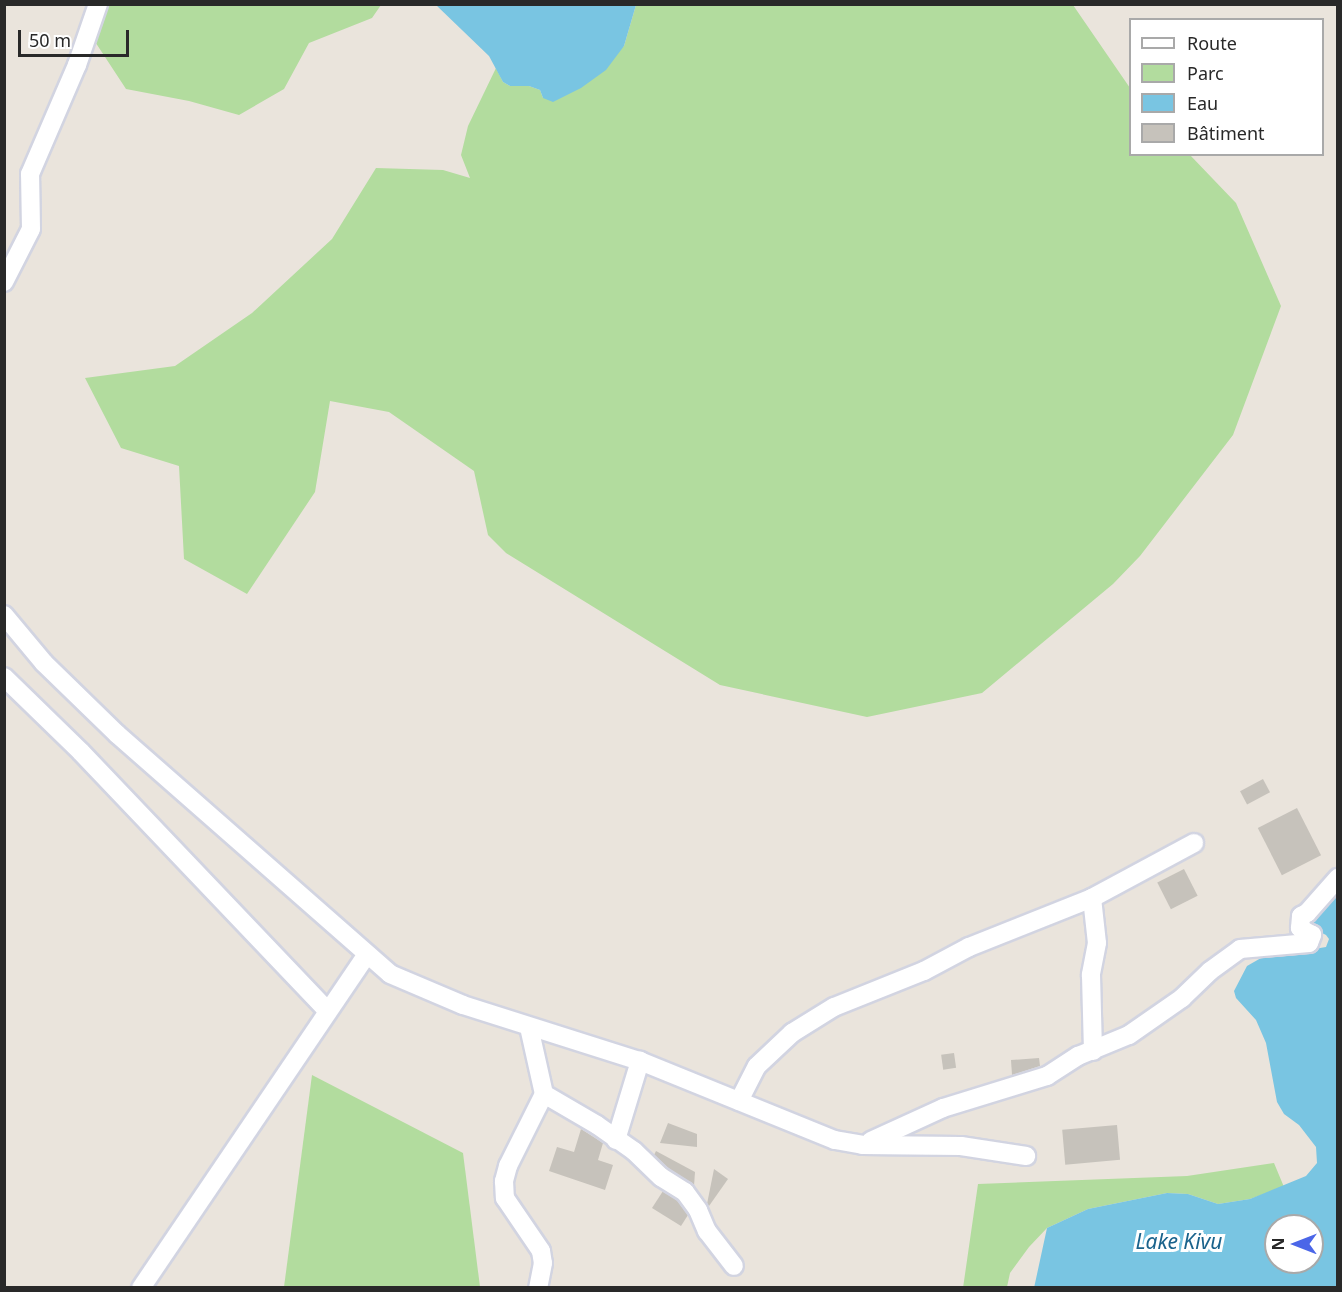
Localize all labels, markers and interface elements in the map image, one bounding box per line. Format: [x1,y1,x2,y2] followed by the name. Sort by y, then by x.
[21,18,132,56] scale bar
[1129,18,1324,156] legend
[29,28,71,52] text: 50 m
[1187,31,1237,55] text: Route
[1187,61,1224,85] text: Parc
[1187,91,1218,115] text: Eau
[1187,121,1265,145] text: Bâtiment
[1264,1214,1324,1274] north arrow
[1135,1228,1223,1254] water label: Lake Kivu
[1267,1238,1289,1251] text: N

